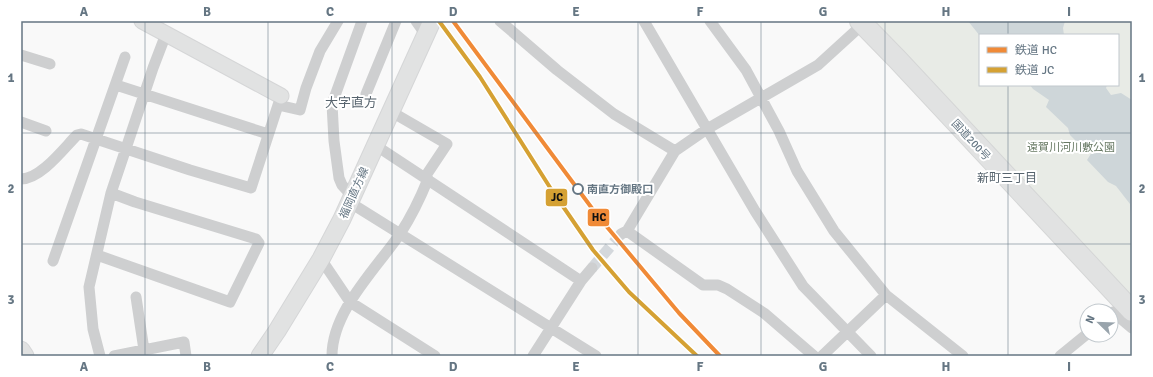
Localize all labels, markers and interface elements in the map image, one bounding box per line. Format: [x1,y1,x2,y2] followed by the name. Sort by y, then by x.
[80,4,89,20] text: A
[203,4,211,20] text: B
[326,4,334,20] text: C
[449,4,458,20] text: D
[572,4,580,20] text: E
[697,4,704,20] text: F
[819,4,827,20] text: G
[942,4,950,20] text: H
[1067,4,1071,20] text: I
[979,34,1119,86] legend
[1015,43,1057,58] text: 鉄道 HC
[1015,63,1054,78] text: 鉄道 JC
[7,70,15,86] text: 1
[1138,70,1146,86] text: 1
[325,95,377,111] district label: 大字直方
[949,117,993,163] street label: 国道200号
[1027,141,1115,154] park label: 遠賀川河川敷公園
[337,165,371,221] street label: 福岡直方線
[977,171,1037,186] district label: 新町三丁目
[7,181,15,197] text: 2
[1138,181,1146,197] text: 2
[572,183,584,195] marker: 南直方御殿口
[587,183,653,196] place label: 南直方御殿口
[545,188,568,207] line badge: JC
[551,191,563,204] text: JC
[587,208,610,227] line badge: HC
[592,211,606,224] text: HC
[7,292,15,308] text: 3
[1138,292,1146,308] text: 3
[1079,303,1119,343] north arrow
[1083,313,1098,325] text: N
[80,359,89,375] text: A
[203,359,211,375] text: B
[326,359,334,375] text: C
[449,359,458,375] text: D
[572,359,580,375] text: E
[697,359,704,375] text: F
[819,359,827,375] text: G
[942,359,950,375] text: H
[1067,359,1071,375] text: I

